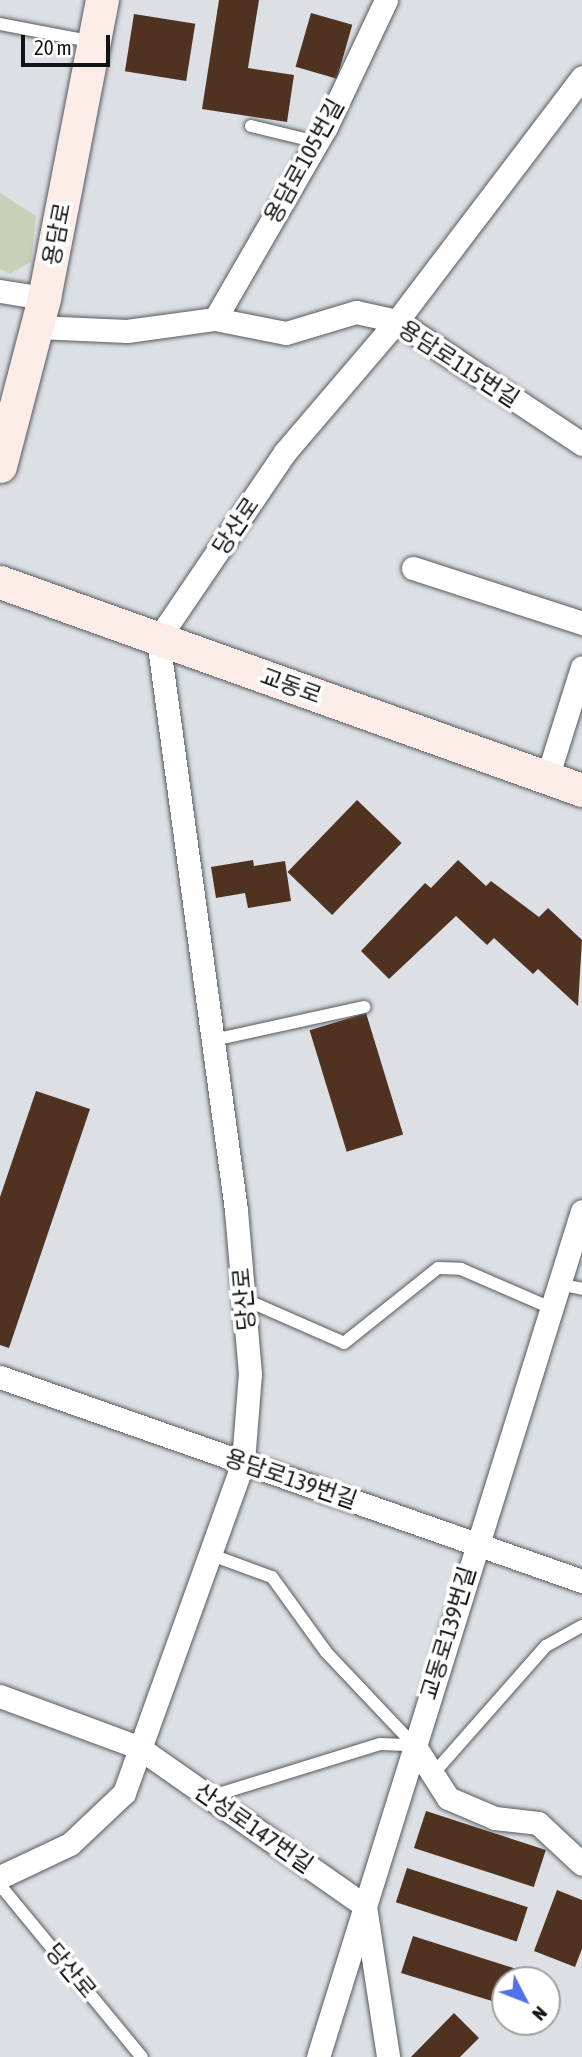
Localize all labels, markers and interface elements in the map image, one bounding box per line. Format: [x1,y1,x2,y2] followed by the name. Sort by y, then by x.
[24,21,114,65] scale bar
[34,35,72,59] text: 20 m
[258,94,350,228] street label: 용담로105번길
[37,200,77,268] street label: 용담로
[394,315,524,413] street label: 용담로115번길
[207,492,265,560] street label: 당산로
[256,662,326,710] street label: 교동로
[227,1266,261,1332] street label: 당산로
[221,1443,361,1515] street label: 용담로139번길
[415,1563,481,1703] street label: 교동로139번길
[189,1777,319,1879] street label: 산성로147번길
[40,1938,102,2004] street label: 당산로
[491,1966,561,2036] north arrow
[528,2002,552,2025] text: N

